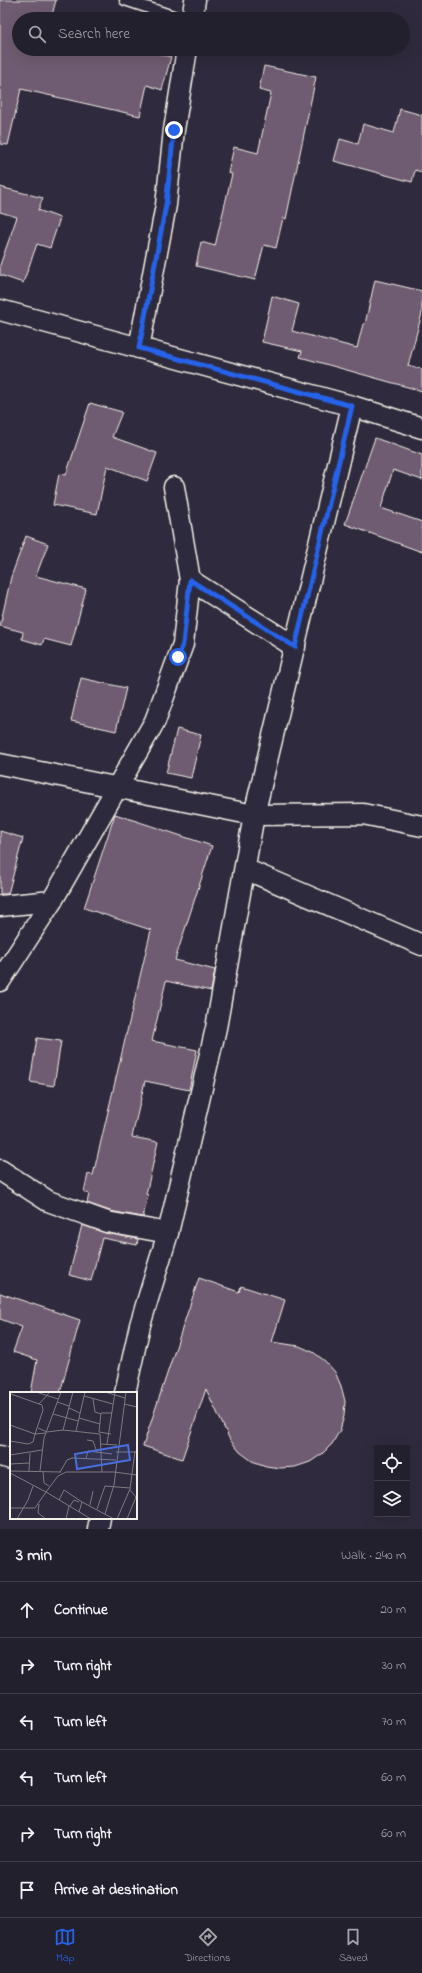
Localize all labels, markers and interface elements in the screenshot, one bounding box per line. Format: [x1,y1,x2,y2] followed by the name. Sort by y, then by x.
[12,12,410,56] search box
[26,23,48,45] icon: search
[58,23,130,45] text: Search here
[165,121,183,139] route end
[169,648,187,666] route start
[10,1392,137,1519] inset map
[374,1445,410,1517] map controls
[374,1445,410,1481] button: locate
[374,1481,410,1517] button: layers
[16,1543,52,1568] text: 3 min
[341,1546,406,1565] text: Walk · 240 m
[16,1599,38,1621] icon: ahead
[54,1599,108,1621] text: Continue
[381,1600,406,1619] text: 20 m
[16,1655,38,1677] icon: right
[54,1655,112,1677] text: Turn right
[382,1656,406,1675] text: 30 m
[16,1711,38,1733] icon: left
[54,1711,107,1733] text: Turn left
[382,1712,406,1731] text: 70 m
[16,1767,38,1789] icon: left
[54,1767,107,1789] text: Turn left
[381,1768,406,1787] text: 60 m
[16,1823,38,1845] icon: right
[54,1823,112,1845] text: Turn right
[381,1824,406,1843] text: 60 m
[16,1879,38,1901] icon: arrive
[54,1879,178,1901] text: Arrive at destination
[54,1926,76,1966] tab: Map
[185,1926,231,1966] tab: Directions
[339,1926,368,1966] tab: Saved

